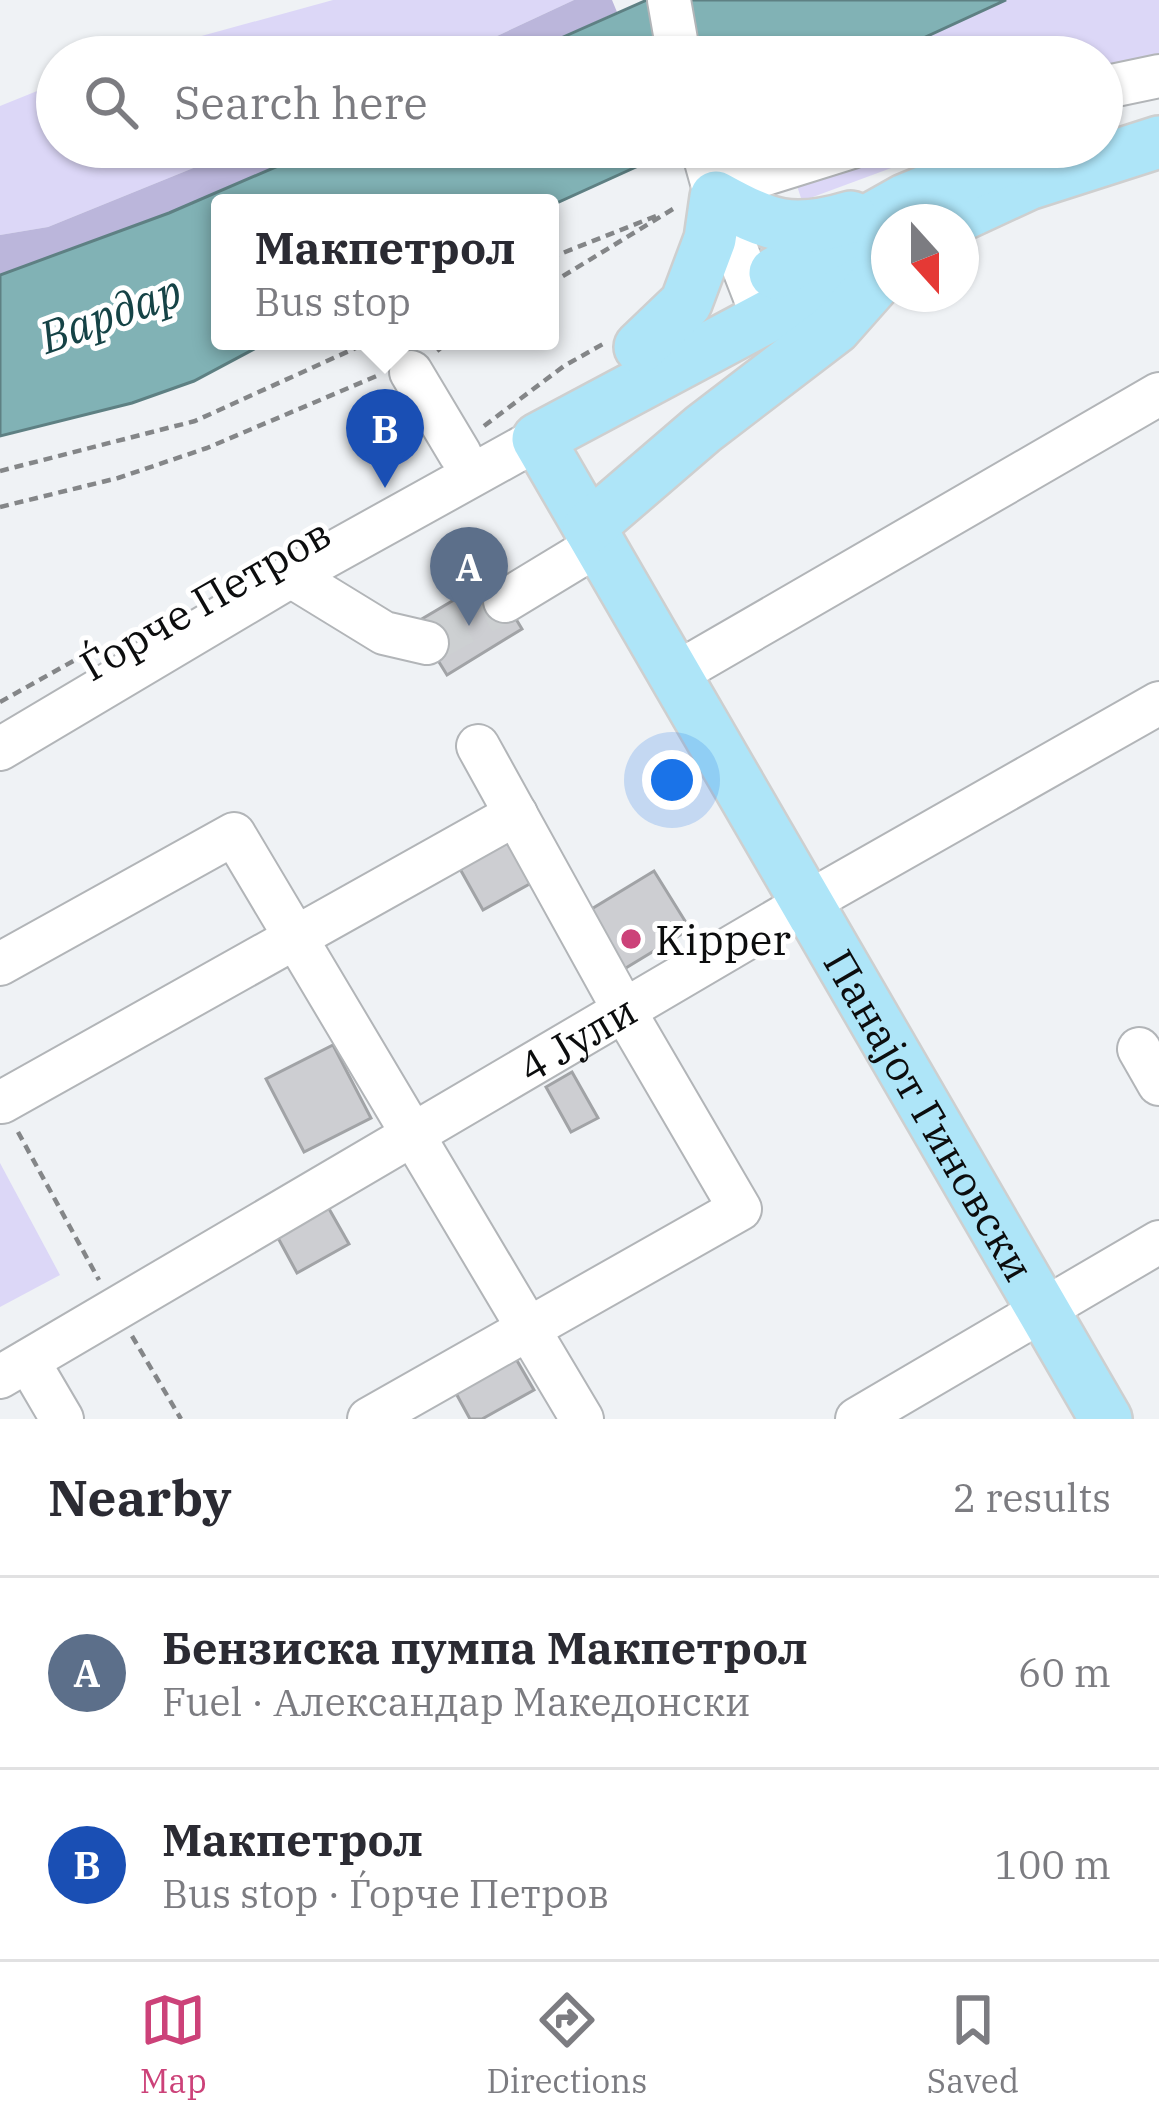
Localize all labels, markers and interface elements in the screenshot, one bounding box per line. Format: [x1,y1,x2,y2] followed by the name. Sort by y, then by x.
[36,36,1123,168] search box
[78,69,144,135] icon: search
[174,73,428,131] text: Search here
[211,194,559,350] popup
[871,204,979,312] north arrow
[254,218,516,276] text: Макпетрол
[30,261,189,366] water label: Вардар
[254,276,411,327] text: Bus stop
[346,389,424,488] pin: B
[70,505,340,693] street label: Ѓорче Петров
[430,527,508,626] pin: A
[642,750,702,810] your location
[655,912,791,967] place label: Kipper
[618,926,644,952] marker: Kipper
[812,939,1047,1291] street label: Панајот Гиновски
[508,982,646,1094] street label: 4 Јули
[48,1464,232,1530] text: Nearby
[953,1472,1111,1523] text: 2 results
[162,1618,808,1676] text: Бензиска пумпа Макпетрол
[73,1647,101,1698] text: A
[1018,1647,1111,1698] text: 60 m
[162,1676,751,1727] text: Fuel · Αлександар Македонски
[162,1810,423,1868] text: Макпетрол
[73,1839,101,1890] text: B
[995,1839,1111,1890] text: 100 m
[162,1868,609,1919] text: Bus stop · Ѓорче Петров
[140,1987,207,2102] tab: Map
[486,1987,647,2102] tab: Directions
[927,1987,1019,2102] tab: Saved

